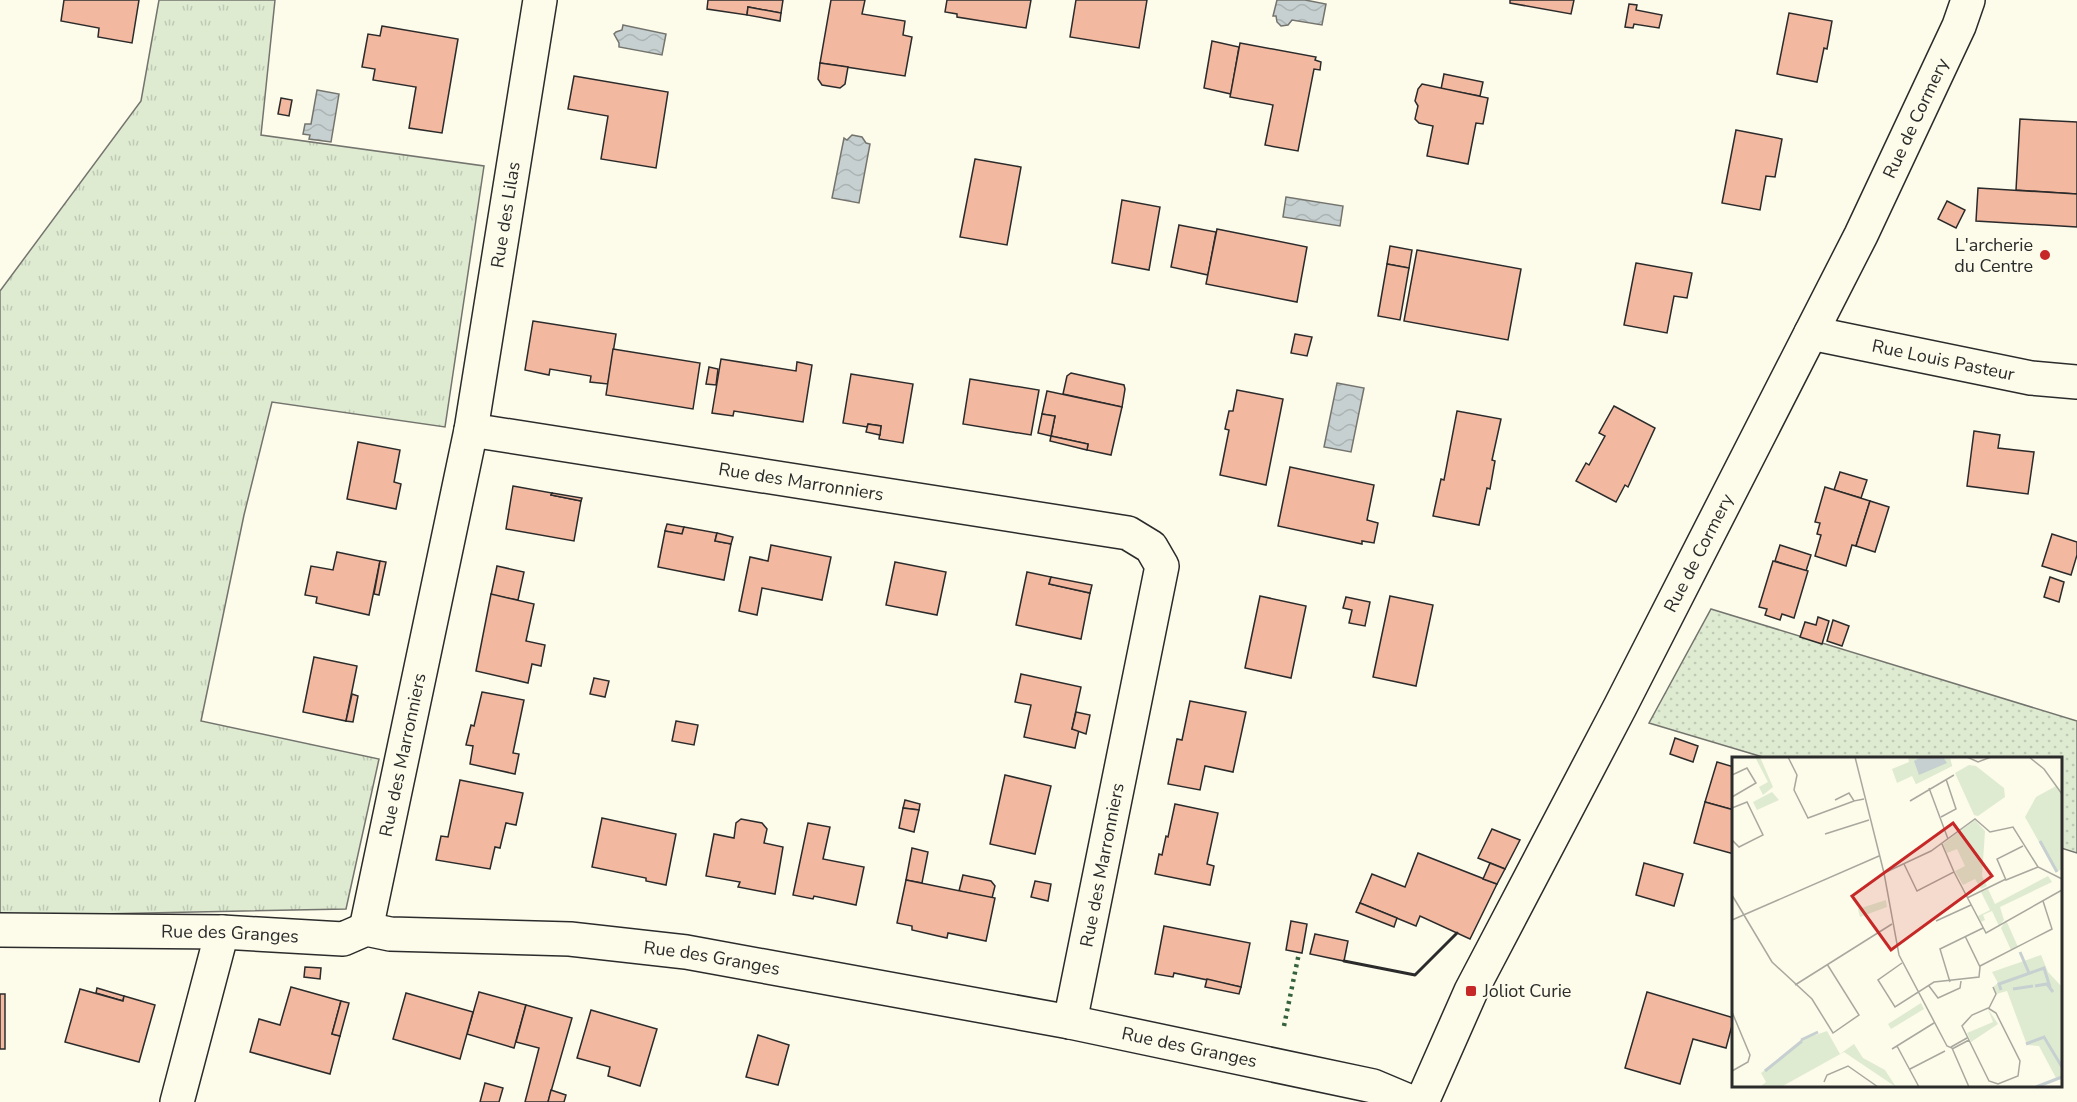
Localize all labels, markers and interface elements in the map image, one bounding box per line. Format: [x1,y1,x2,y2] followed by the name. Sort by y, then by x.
[1877,53,1955,182] street label: Rue de Cormery
[485,160,526,270] street label: Rue des Lilas
[1954,233,2033,278] place label: L'archerie du Centre
[2038,248,2052,262] marker: L'archerie du Centre
[1870,334,2017,386] street label: Rue Louis Pasteur
[717,457,885,507] street label: Rue des Marronniers
[1658,489,1739,616] street label: Rue de Cormery
[374,671,432,839] street label: Rue des Marronniers
[1732,757,2062,1087] inset map
[1074,781,1130,949] street label: Rue des Marronniers
[161,919,299,948] street label: Rue des Granges
[642,935,782,981] street label: Rue des Granges
[1482,979,1571,1003] place label: Joliot Curie
[1464,984,1478,998] marker: Joliot Curie
[1120,1021,1259,1073] street label: Rue des Granges

